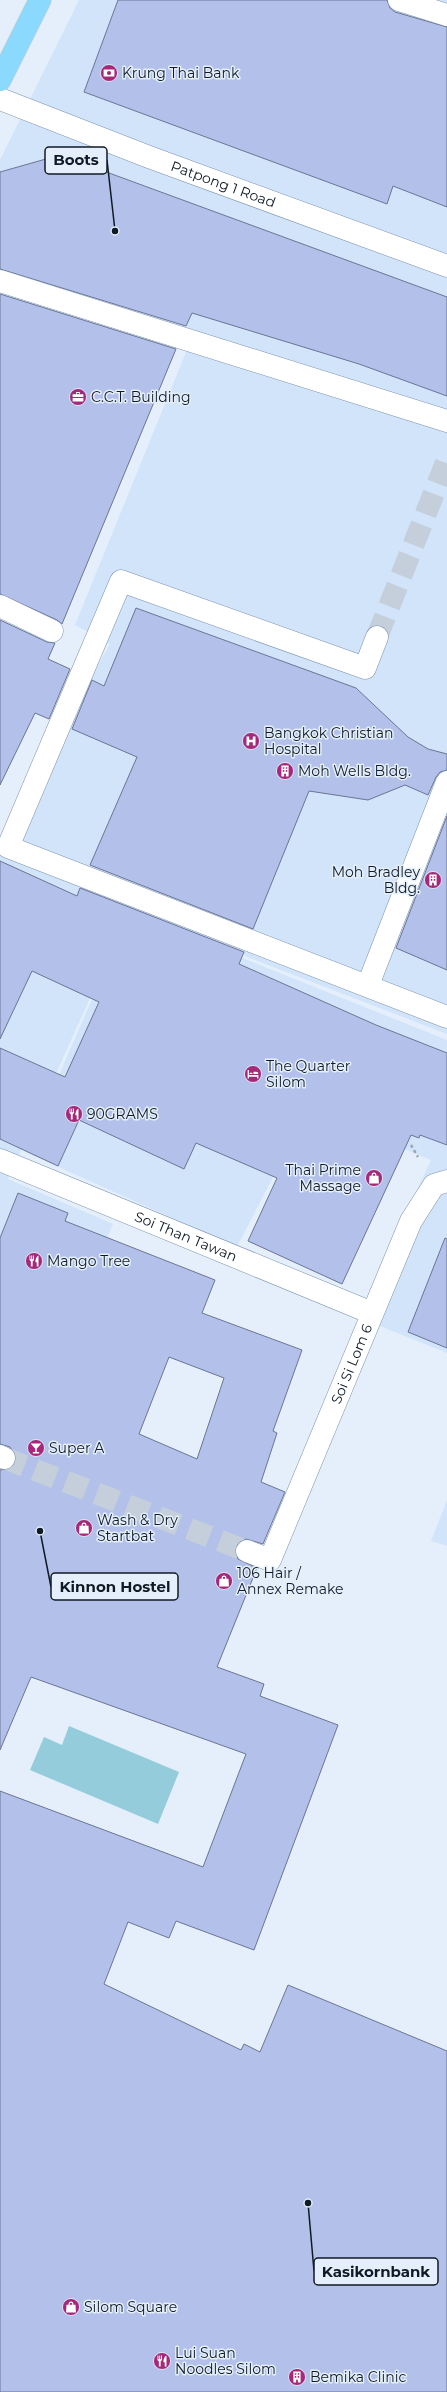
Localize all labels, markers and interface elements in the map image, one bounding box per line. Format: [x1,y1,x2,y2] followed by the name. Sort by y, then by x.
[99,63,119,83] bank icon: Krung Thai Bank
[122,64,240,82] place label: Krung Thai Bank
[45,147,107,174] callout: Boots
[53,150,99,169] text: Boots
[168,157,278,212] street label: Patpong 1 Road
[68,387,88,407] office icon: C.C.T. Building
[91,388,191,406] place label: C.C.T. Building
[264,724,393,758] place label: Bangkok Christian Hospital
[241,731,261,751] hospital icon: Bangkok Christian Hospital
[275,761,295,781] building icon: Moh Wells Bldg.
[298,762,411,780] place label: Moh Wells Bldg.
[332,863,420,897] place label: Moh Bradley Bldg.
[423,870,443,890] building icon: Moh Bradley Bldg.
[266,1057,351,1091] place label: The Quarter Silom
[243,1064,263,1084] hotel icon: The Quarter Silom
[64,1104,84,1124] restaurant icon: 90GRAMS
[87,1105,158,1123] place label: 90GRAMS
[285,1161,361,1195] place label: Thai Prime Massage
[364,1168,384,1188] shop icon: Thai Prime Massage
[132,1207,240,1266] street label: Soi Than Tawan
[24,1251,44,1271] restaurant icon: Mango Tree
[47,1252,130,1270] place label: Mango Tree
[327,1321,376,1407] street label: Soi Si Lom 6
[26,1438,46,1458] bar icon: Super A
[49,1439,105,1457] place label: Super A
[97,1511,178,1545] place label: Wash & Dry Startbat
[74,1518,94,1538] shop icon: Wash & Dry Startbat
[237,1564,344,1598] place label: 106 Hair / Annex Remake
[214,1571,234,1591] shop icon: 106 Hair / Annex Remake
[51,1573,178,1600] callout: Kinnon Hostel
[59,1577,171,1596] text: Kinnon Hostel
[314,2258,438,2285] callout: Kasikornbank
[322,2262,430,2281] text: Kasikornbank
[61,2297,81,2317] shop icon: Silom Square
[84,2298,177,2316] place label: Silom Square
[175,2344,276,2378] place label: Lui Suan Noodles Silom
[152,2351,172,2371] restaurant icon: Lui Suan Noodles Silom
[287,2367,307,2387] building icon: Bemika Clinic
[310,2368,406,2386] place label: Bemika Clinic

